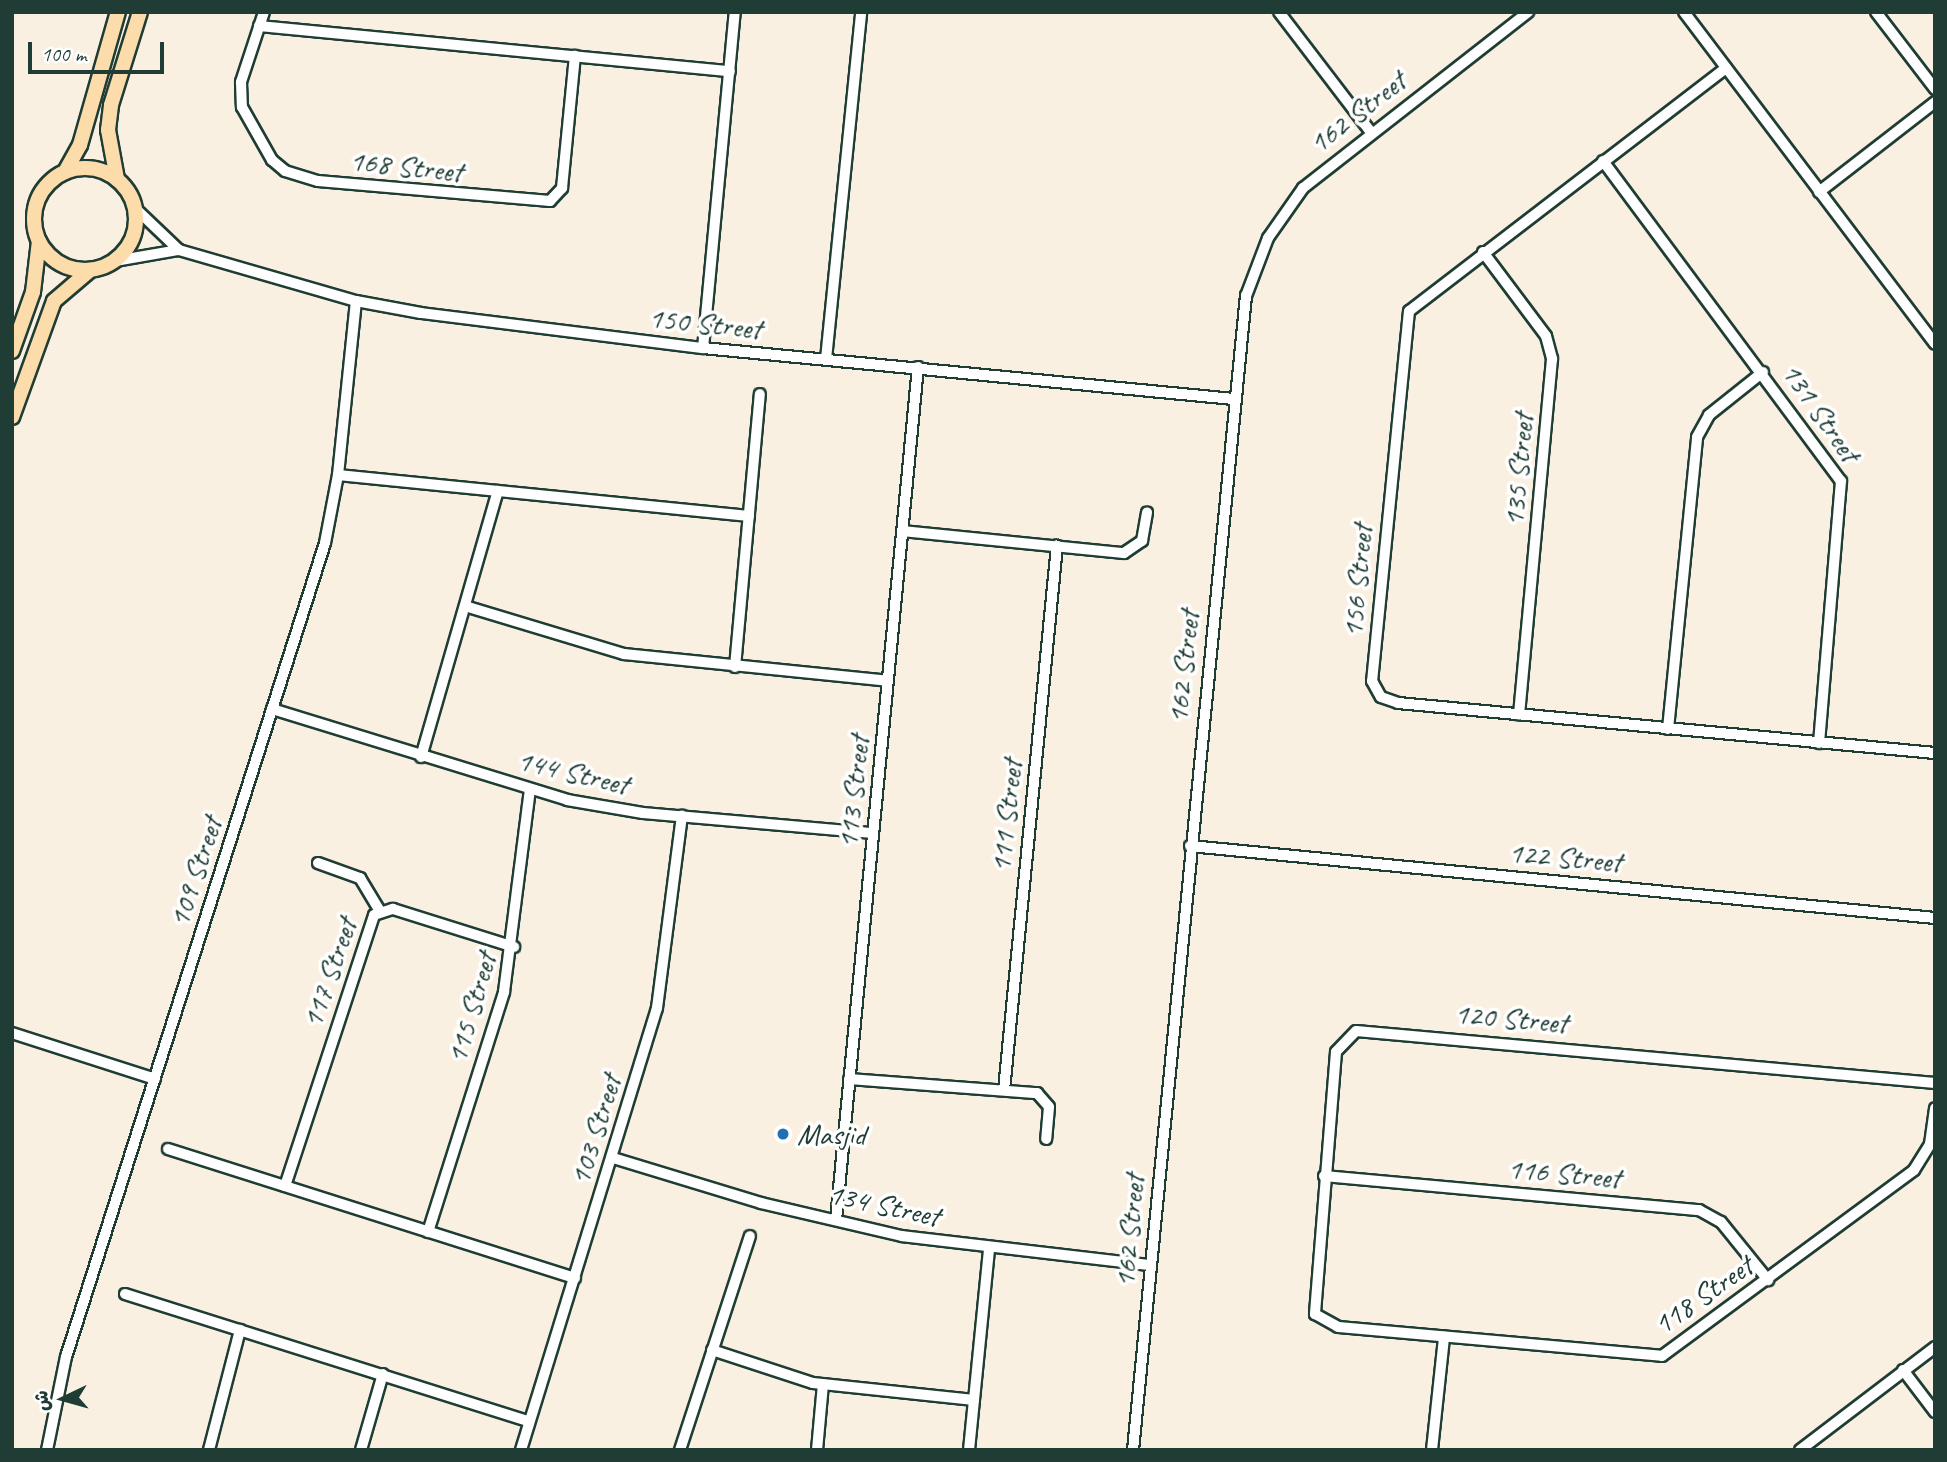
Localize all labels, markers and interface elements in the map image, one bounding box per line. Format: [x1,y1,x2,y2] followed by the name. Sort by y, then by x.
[32,28,168,72] scale bar
[41,41,86,67] text: 100 m
[1301,63,1413,161] street label: 162 Street
[348,142,464,190] street label: 168 Street
[647,299,763,347] street label: 150 Street
[1774,355,1868,469] street label: 131 Street
[1495,412,1541,528] street label: 135 Street
[1334,523,1380,639] street label: 156 Street
[1159,609,1207,725] street label: 162 Street
[829,734,877,850] street label: 113 Street
[514,742,632,802] street label: 144 Street
[982,758,1030,874] street label: 111 Street
[160,813,230,931] street label: 109 Street
[1507,834,1623,880] street label: 122 Street
[294,914,364,1032] street label: 117 Street
[438,949,504,1067] street label: 115 Street
[1453,995,1569,1041] street label: 120 Street
[561,1071,629,1189] street label: 103 Street
[797,1116,865,1152] place label: Masjid
[775,1126,791,1142] marker: Masjid
[1506,1150,1622,1196] street label: 116 Street
[1106,1173,1152,1289] street label: 162 Street
[825,1176,943,1234] street label: 134 Street
[1646,1248,1760,1342] street label: 118 Street
[28,1364,98,1434] north arrow
[29,1389,55,1412] text: ش

